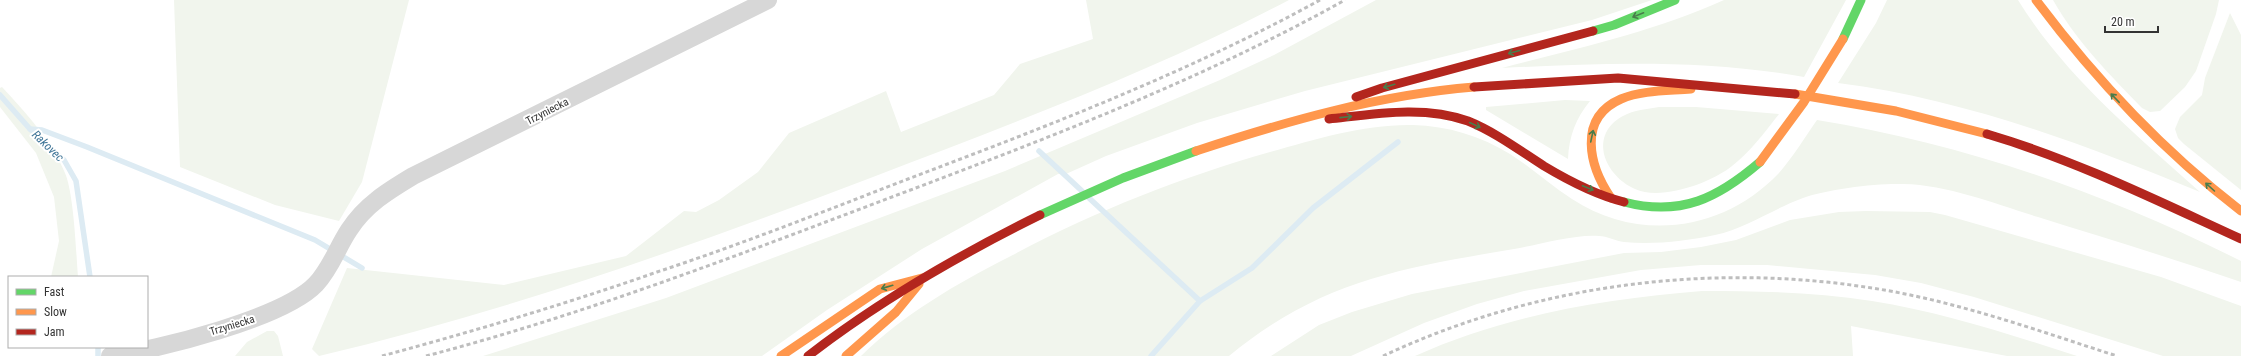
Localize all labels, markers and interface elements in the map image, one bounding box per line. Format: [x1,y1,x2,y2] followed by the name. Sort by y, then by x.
[2105,8,2158,34] scale bar
[1633,11,1645,19] one-way arrow
[2111,15,2135,29] text: 20 m
[1508,49,1521,56] one-way arrow
[1382,83,1395,90] one-way arrow
[2110,93,2120,103] one-way arrow
[524,95,571,128] street label: Trzyniecka
[1340,113,1353,121] one-way arrow
[1468,121,1480,129] one-way arrow
[29,128,67,165] water label: Rakovec
[1588,130,1596,143] one-way arrow
[2206,183,2216,192] one-way arrow
[1581,185,1593,193] one-way arrow
[8,276,148,348] legend
[881,284,894,291] one-way arrow
[44,285,65,299] text: Fast
[44,305,67,319] text: Slow
[208,312,256,338] street label: Trzyniecka
[44,325,65,339] text: Jam

